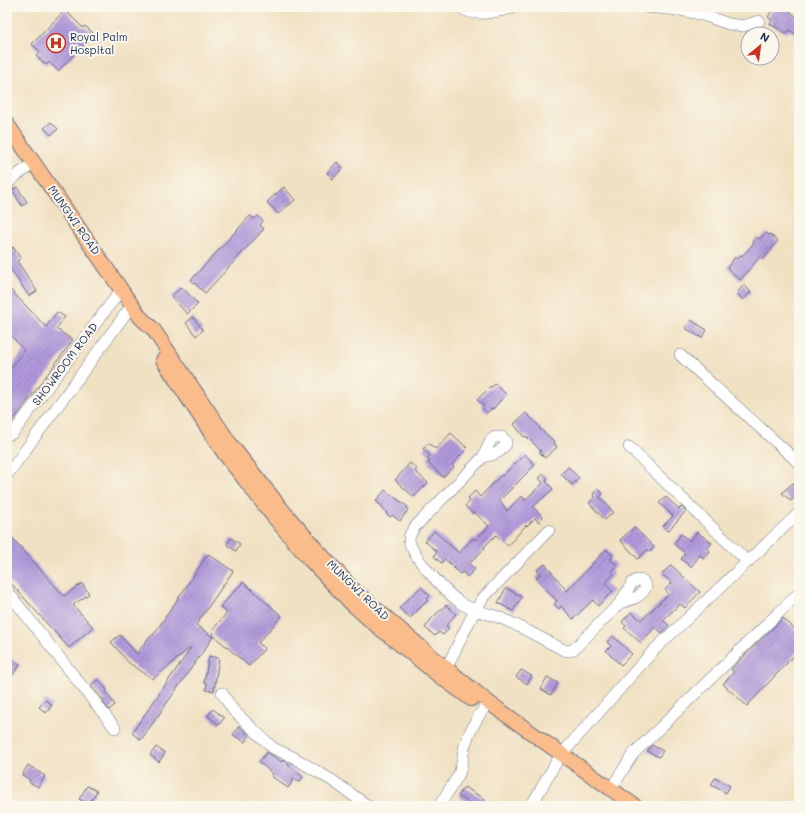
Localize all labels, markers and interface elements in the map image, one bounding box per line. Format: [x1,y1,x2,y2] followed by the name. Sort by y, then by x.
[740,26,780,66] north arrow
[758,28,772,45] text: N
[70,29,128,57] place label: Royal Palm Hospital
[45,32,67,54] hospital icon: Royal Palm Hospital
[45,182,104,257] street label: MUNGWI ROAD
[28,319,101,408] street label: SHOWROOM ROAD
[324,556,393,623] street label: MUNGWI ROAD

